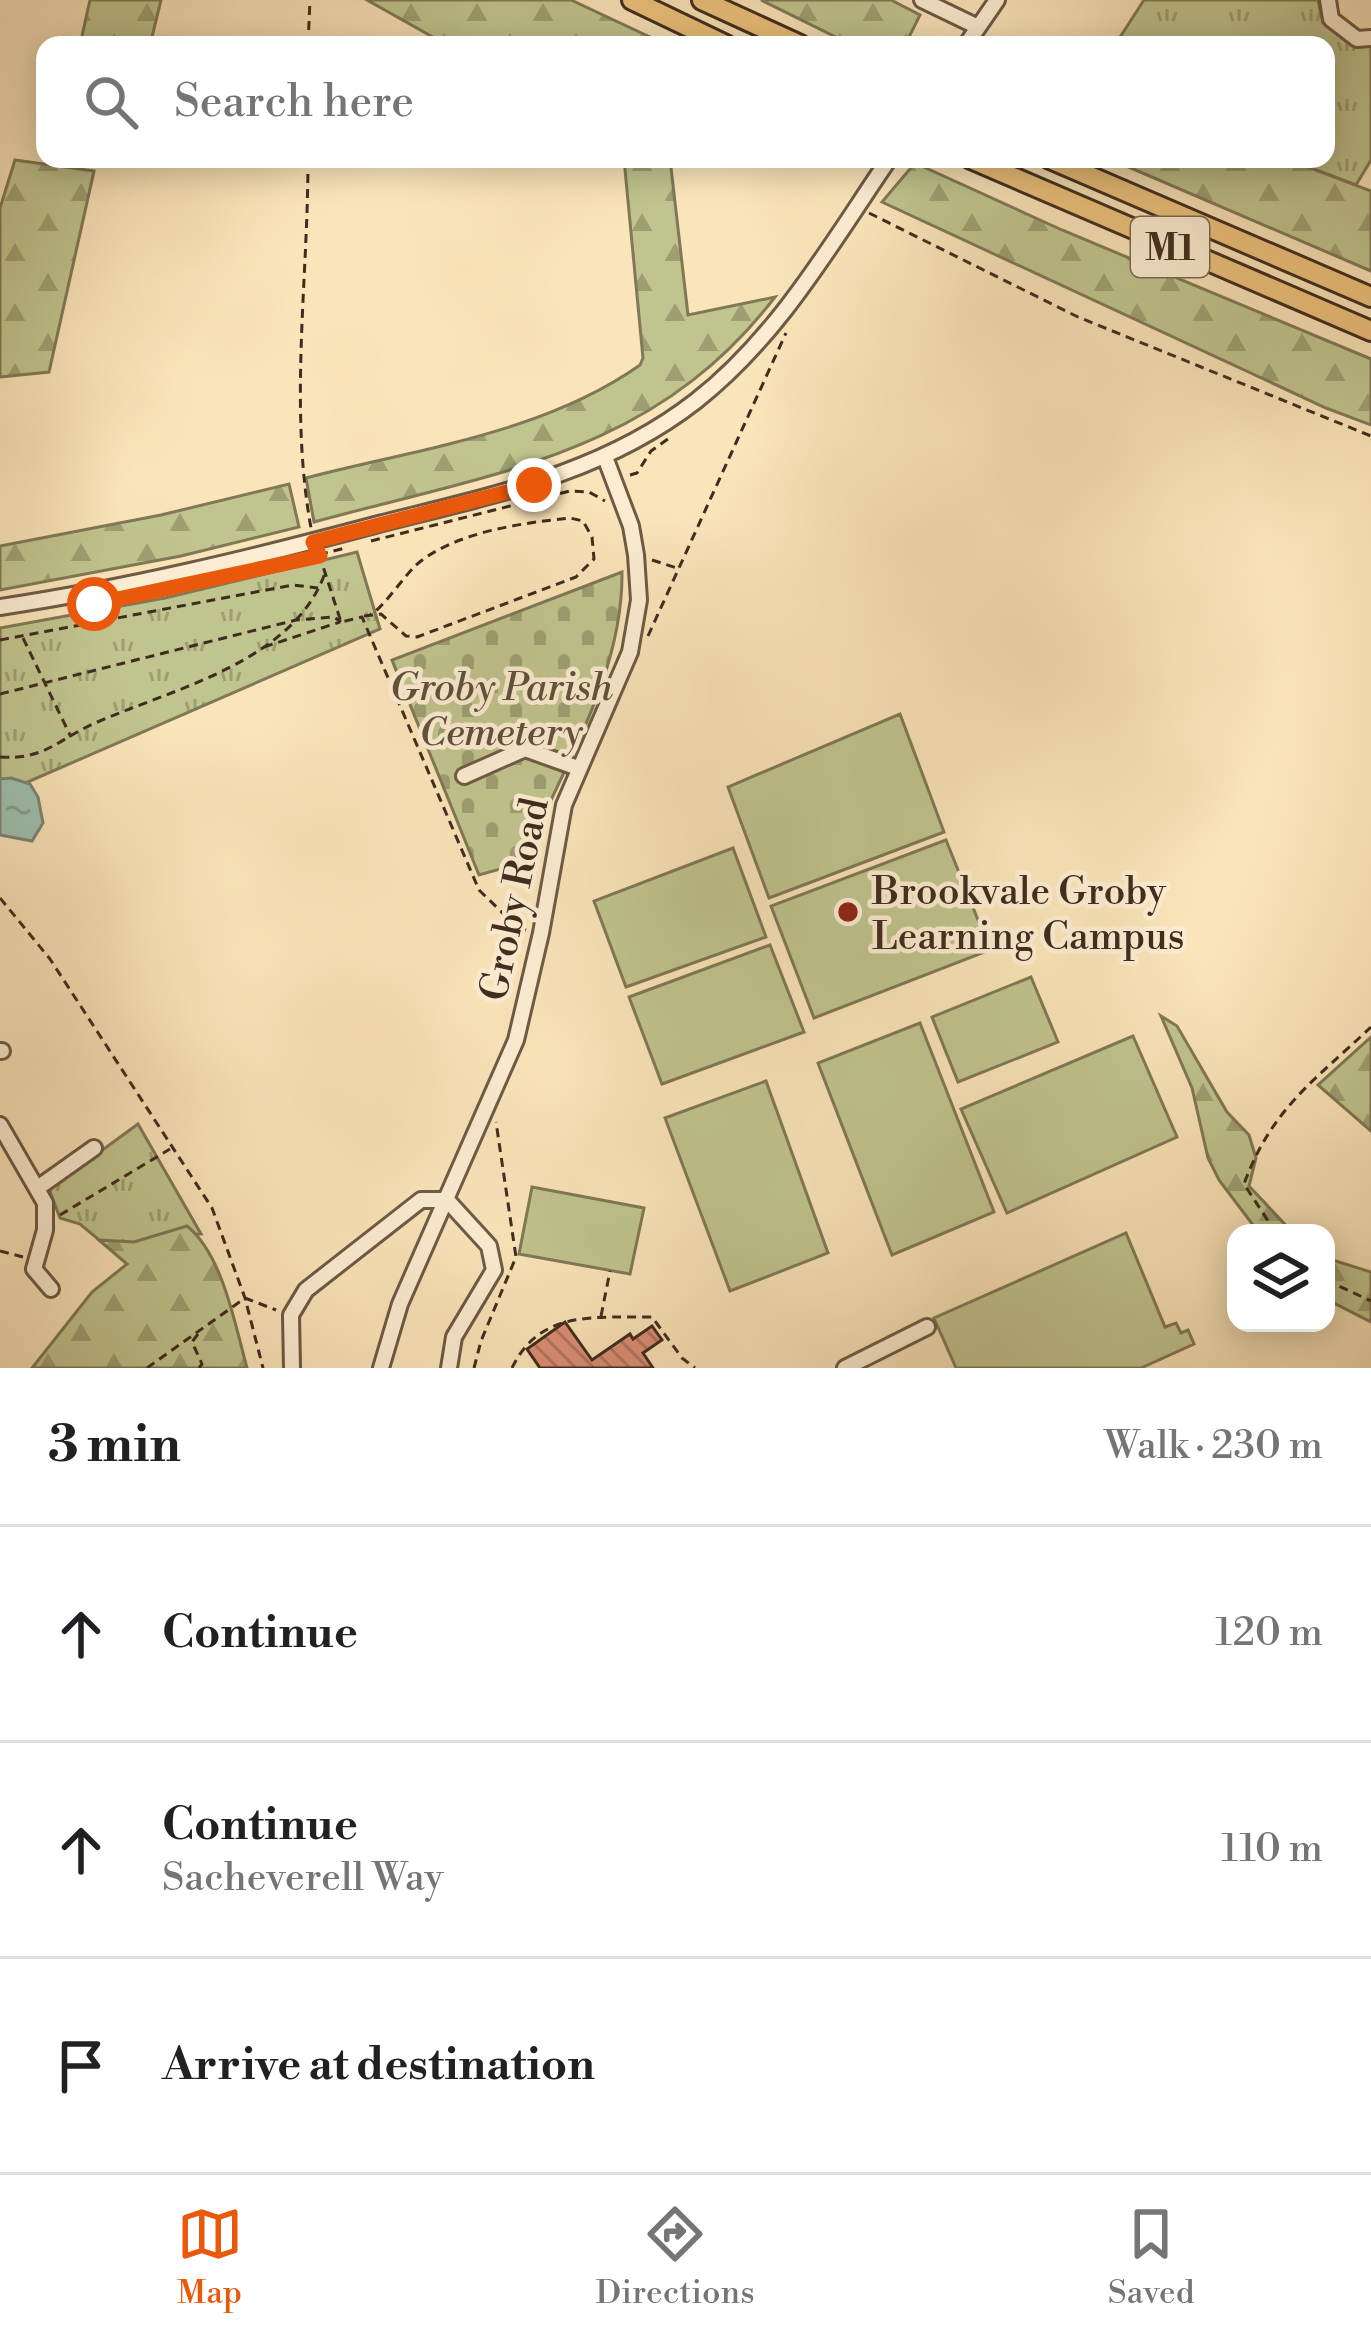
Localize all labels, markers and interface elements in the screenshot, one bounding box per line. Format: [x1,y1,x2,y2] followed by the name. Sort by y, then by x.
[36,36,1335,168] search box
[78,69,144,135] icon: search
[174,74,414,131] text: Search here
[1131,217,1209,277] road number: M1
[507,458,561,512] route end
[67,577,121,631] route start
[389,664,613,758] park label: Groby Parish Cemetery
[470,794,561,1005] street label: Groby Road
[871,868,1185,962] place label: Brookvale Groby Learning Campus
[835,899,861,925] marker: Brookvale Groby Learning Campus
[1227,1224,1335,1332] map controls
[1227,1224,1335,1332] button: layers
[48,1414,181,1478] text: 3 min
[1104,1422,1323,1471] text: Walk · 230 m
[48,1601,114,1667] icon: ahead
[162,1605,358,1662] text: Continue
[1215,1609,1323,1658] text: 120 m
[162,1797,358,1854] text: Continue
[48,1817,114,1883] icon: ahead
[1221,1825,1323,1874] text: 110 m
[162,1854,443,1903] text: Sacheverell Way
[48,2033,114,2099] icon: arrive
[162,2037,595,2094] text: Arrive at destination
[177,2201,243,2314] tab: Map
[596,2201,755,2314] tab: Directions
[1108,2201,1194,2314] tab: Saved

